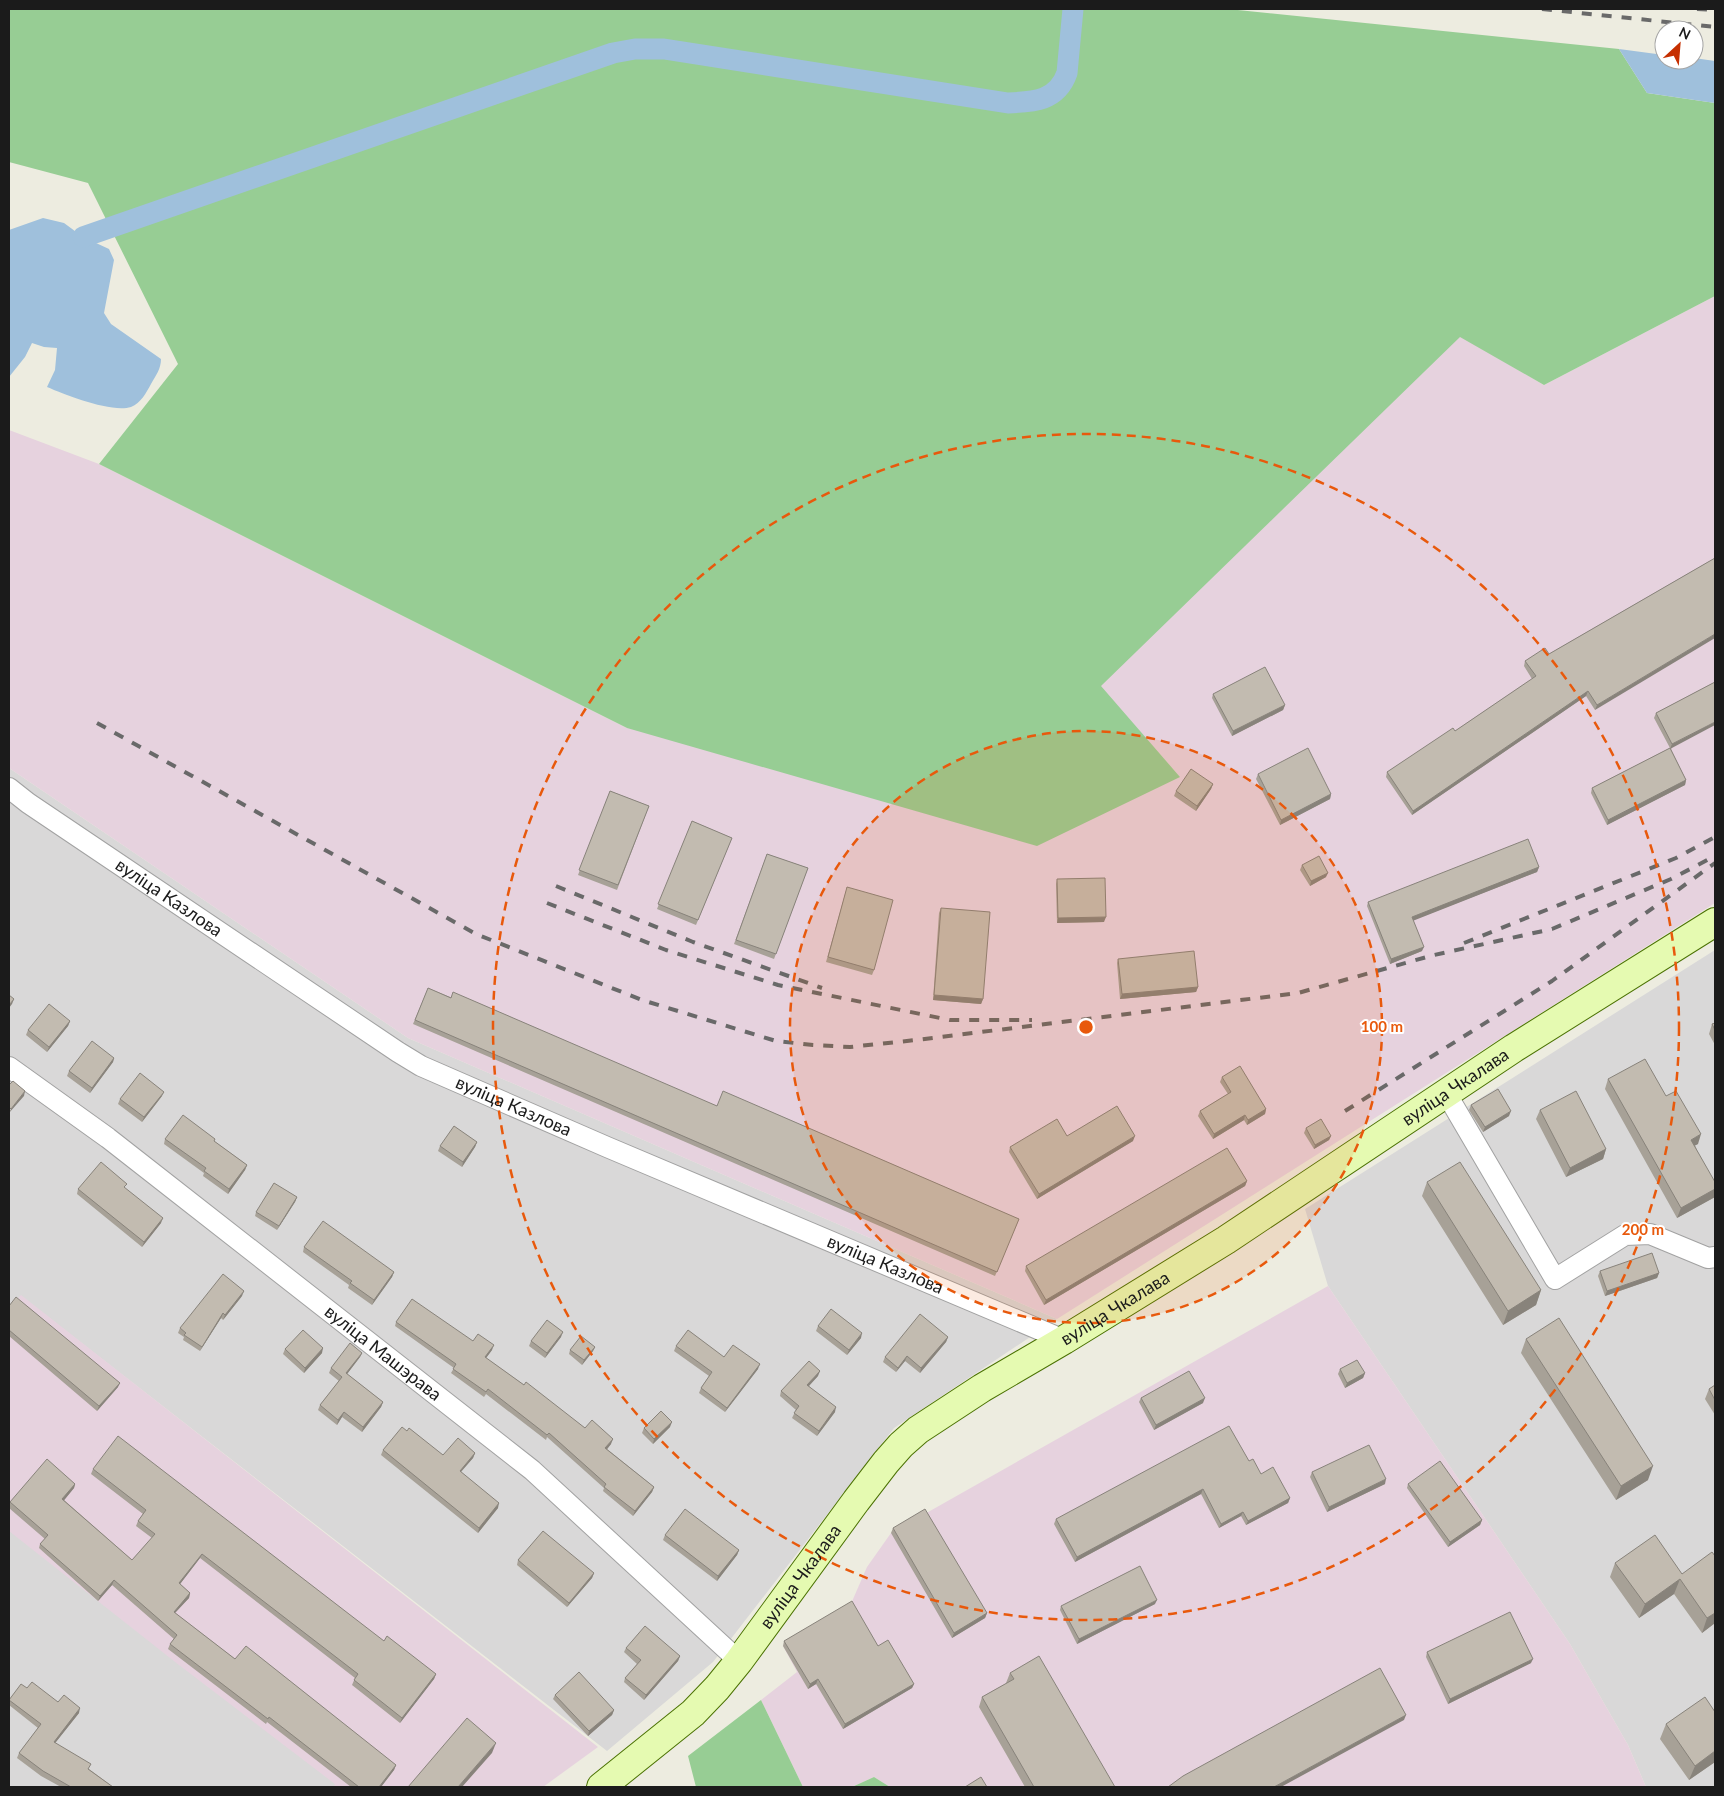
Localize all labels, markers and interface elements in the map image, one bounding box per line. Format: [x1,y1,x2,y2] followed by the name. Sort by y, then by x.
[1654,20,1704,70] north arrow
[1676,23,1693,43] text: N
[112,853,227,941] street label: вуліца Казлова
[1361,1017,1403,1035] text: 100 m
[1077,1018,1095,1036] centre of rings
[1397,1043,1513,1130] street label: вуліца Чкалава
[453,1071,575,1140] street label: вуліца Казлова
[1622,1220,1664,1238] text: 200 m
[824,1229,947,1298] street label: вуліца Казлова
[1056,1266,1173,1349] street label: вуліца Чкалава
[321,1300,446,1405] street label: вуліца Машэрава
[754,1520,845,1633] street label: вуліца Чкалава

